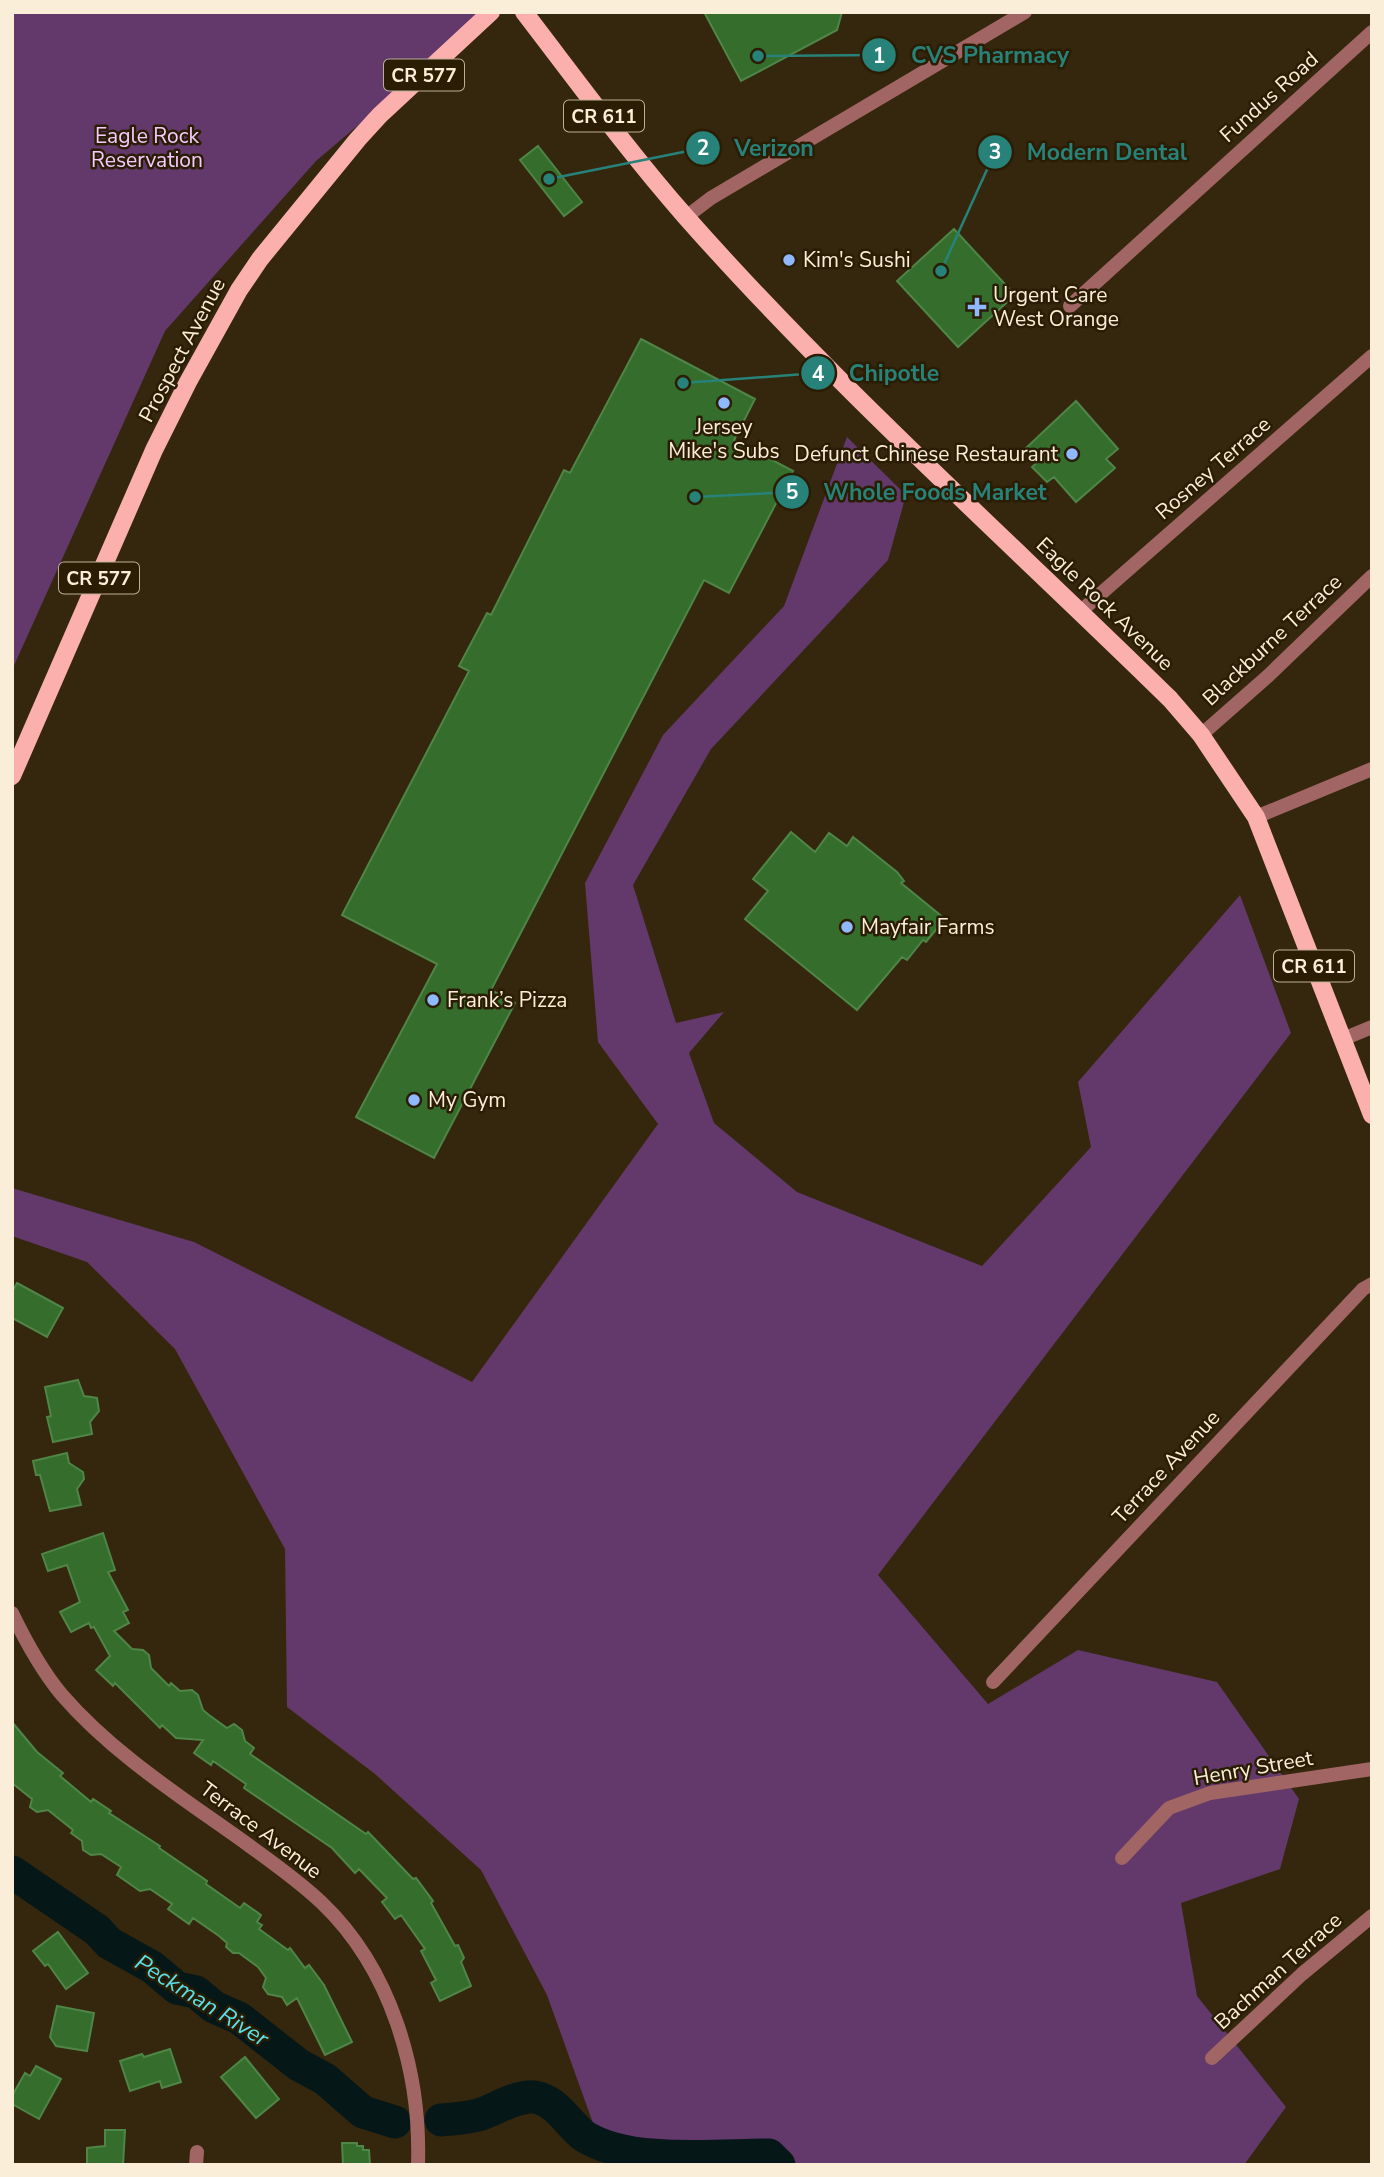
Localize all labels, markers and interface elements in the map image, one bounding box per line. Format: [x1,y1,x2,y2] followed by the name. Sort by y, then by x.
[862,33,1083,77] callout: CVS Pharmacy
[911,40,1070,71] text: CVS Pharmacy
[873,42,885,70] text: 1
[1214,45,1324,149] street label: Fundus Road
[384,60,464,90] road number: CR 577
[564,100,644,132] road number: CR 611
[91,122,203,174] park label: Eagle Rock Reservation
[685,126,828,170] callout: Verizon
[977,130,1201,174] callout: Modern Dental
[733,133,814,164] text: Verizon
[697,134,709,162] text: 2
[1027,137,1188,168] text: Modern Dental
[989,138,1001,166] text: 3
[803,246,911,274] place label: Kim's Sushi
[781,252,797,268] marker: Kim's Sushi
[132,273,232,427] street label: Prospect Avenue
[993,281,1119,333] place label: Urgent Care West Orange
[967,297,987,317] marker: Urgent Care West Orange
[800,351,953,395] callout: Chipotle
[849,358,939,389] text: Chipotle
[812,360,825,388] text: 4
[716,395,732,411] marker: Jersey Mike's Subs
[1150,410,1276,526] street label: Rosney Terrace
[668,413,780,465] place label: Jersey Mike's Subs
[794,440,1059,468] place label: Defunct Chinese Restaurant
[1064,446,1080,462] marker: Defunct Chinese Restaurant
[774,470,1061,514] callout: Whole Foods Market
[823,477,1047,508] text: Whole Foods Market
[786,478,798,506] text: 5
[1030,531,1180,677] street label: Eagle Rock Avenue
[59,562,139,594] road number: CR 577
[1196,568,1348,712] street label: Blackburne Terrace
[861,913,995,941] place label: Mayfair Farms
[839,919,855,935] marker: Mayfair Farms
[1274,950,1354,982] road number: CR 611
[447,986,567,1014] place label: Frank’s Pizza
[425,992,441,1008] marker: Frank’s Pizza
[428,1086,506,1114] place label: My Gym
[406,1092,422,1108] marker: My Gym
[1106,1404,1226,1530] street label: Terrace Avenue
[1191,1744,1316,1792] street label: Henry Street
[194,1775,328,1885] street label: Terrace Avenue
[1208,1906,1348,2036] street label: Bachman Terrace
[129,1947,275,2054] water label: Peckman River

